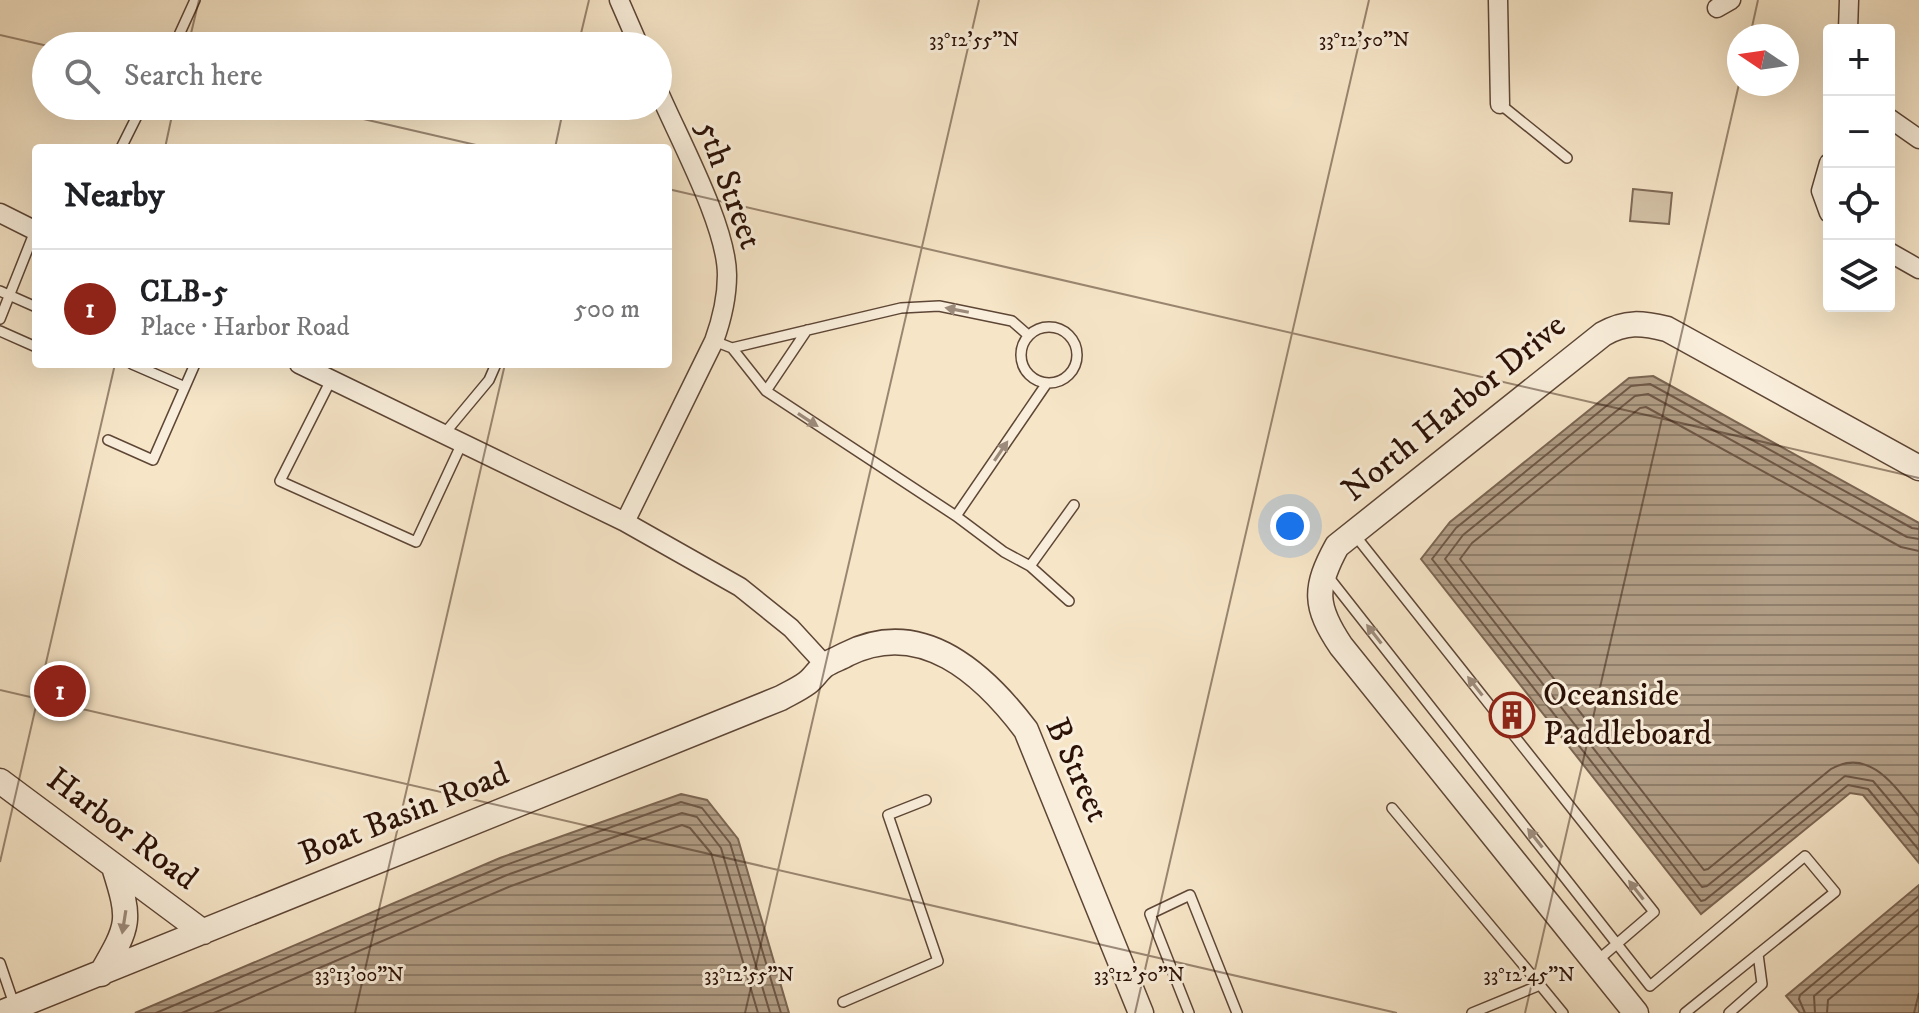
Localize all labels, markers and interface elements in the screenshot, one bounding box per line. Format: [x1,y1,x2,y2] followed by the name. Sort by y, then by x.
[1727,24,1799,96] north arrow
[1823,24,1895,312] map controls
[1823,24,1895,96] button: +
[929,28,1019,53] text: 33°12'55"N
[1319,28,1409,53] text: 33°12'50"N
[32,32,672,120] search box
[60,54,104,98] icon: search
[124,58,263,95] text: Search here
[1823,96,1895,168] button: −
[686,115,772,255] street label: 5th Street
[1823,168,1895,240] button: locate
[64,175,165,217] text: Nearby
[1823,240,1895,312] button: layers
[140,274,228,311] text: CLB-5
[85,293,95,326] text: 1
[574,293,640,326] text: 500 m
[944,303,969,315] one-way arrow
[1334,305,1574,511] street label: North Harbor Drive
[140,311,350,344] text: Place · Harbor Road
[798,412,819,427] one-way arrow
[993,441,1008,462] one-way arrow
[1270,506,1310,546] your location
[1366,624,1382,644] one-way arrow
[34,661,86,721] pin: 1
[1543,674,1712,755] place label: Oceanside Paddleboard
[1467,676,1484,696] one-way arrow
[1488,691,1536,739] building icon: Oceanside Paddleboard
[1036,712,1118,829] street label: B Street
[293,753,515,875] street label: Boat Basin Road
[38,759,206,899] street label: Harbor Road
[1527,828,1543,848] one-way arrow
[1629,880,1645,900] one-way arrow
[117,910,130,935] one-way arrow
[314,963,404,988] text: 33°13'00"N
[704,963,794,988] text: 33°12'55"N
[1094,963,1184,988] text: 33°12'50"N
[1483,963,1575,988] text: 33°12'45"N

